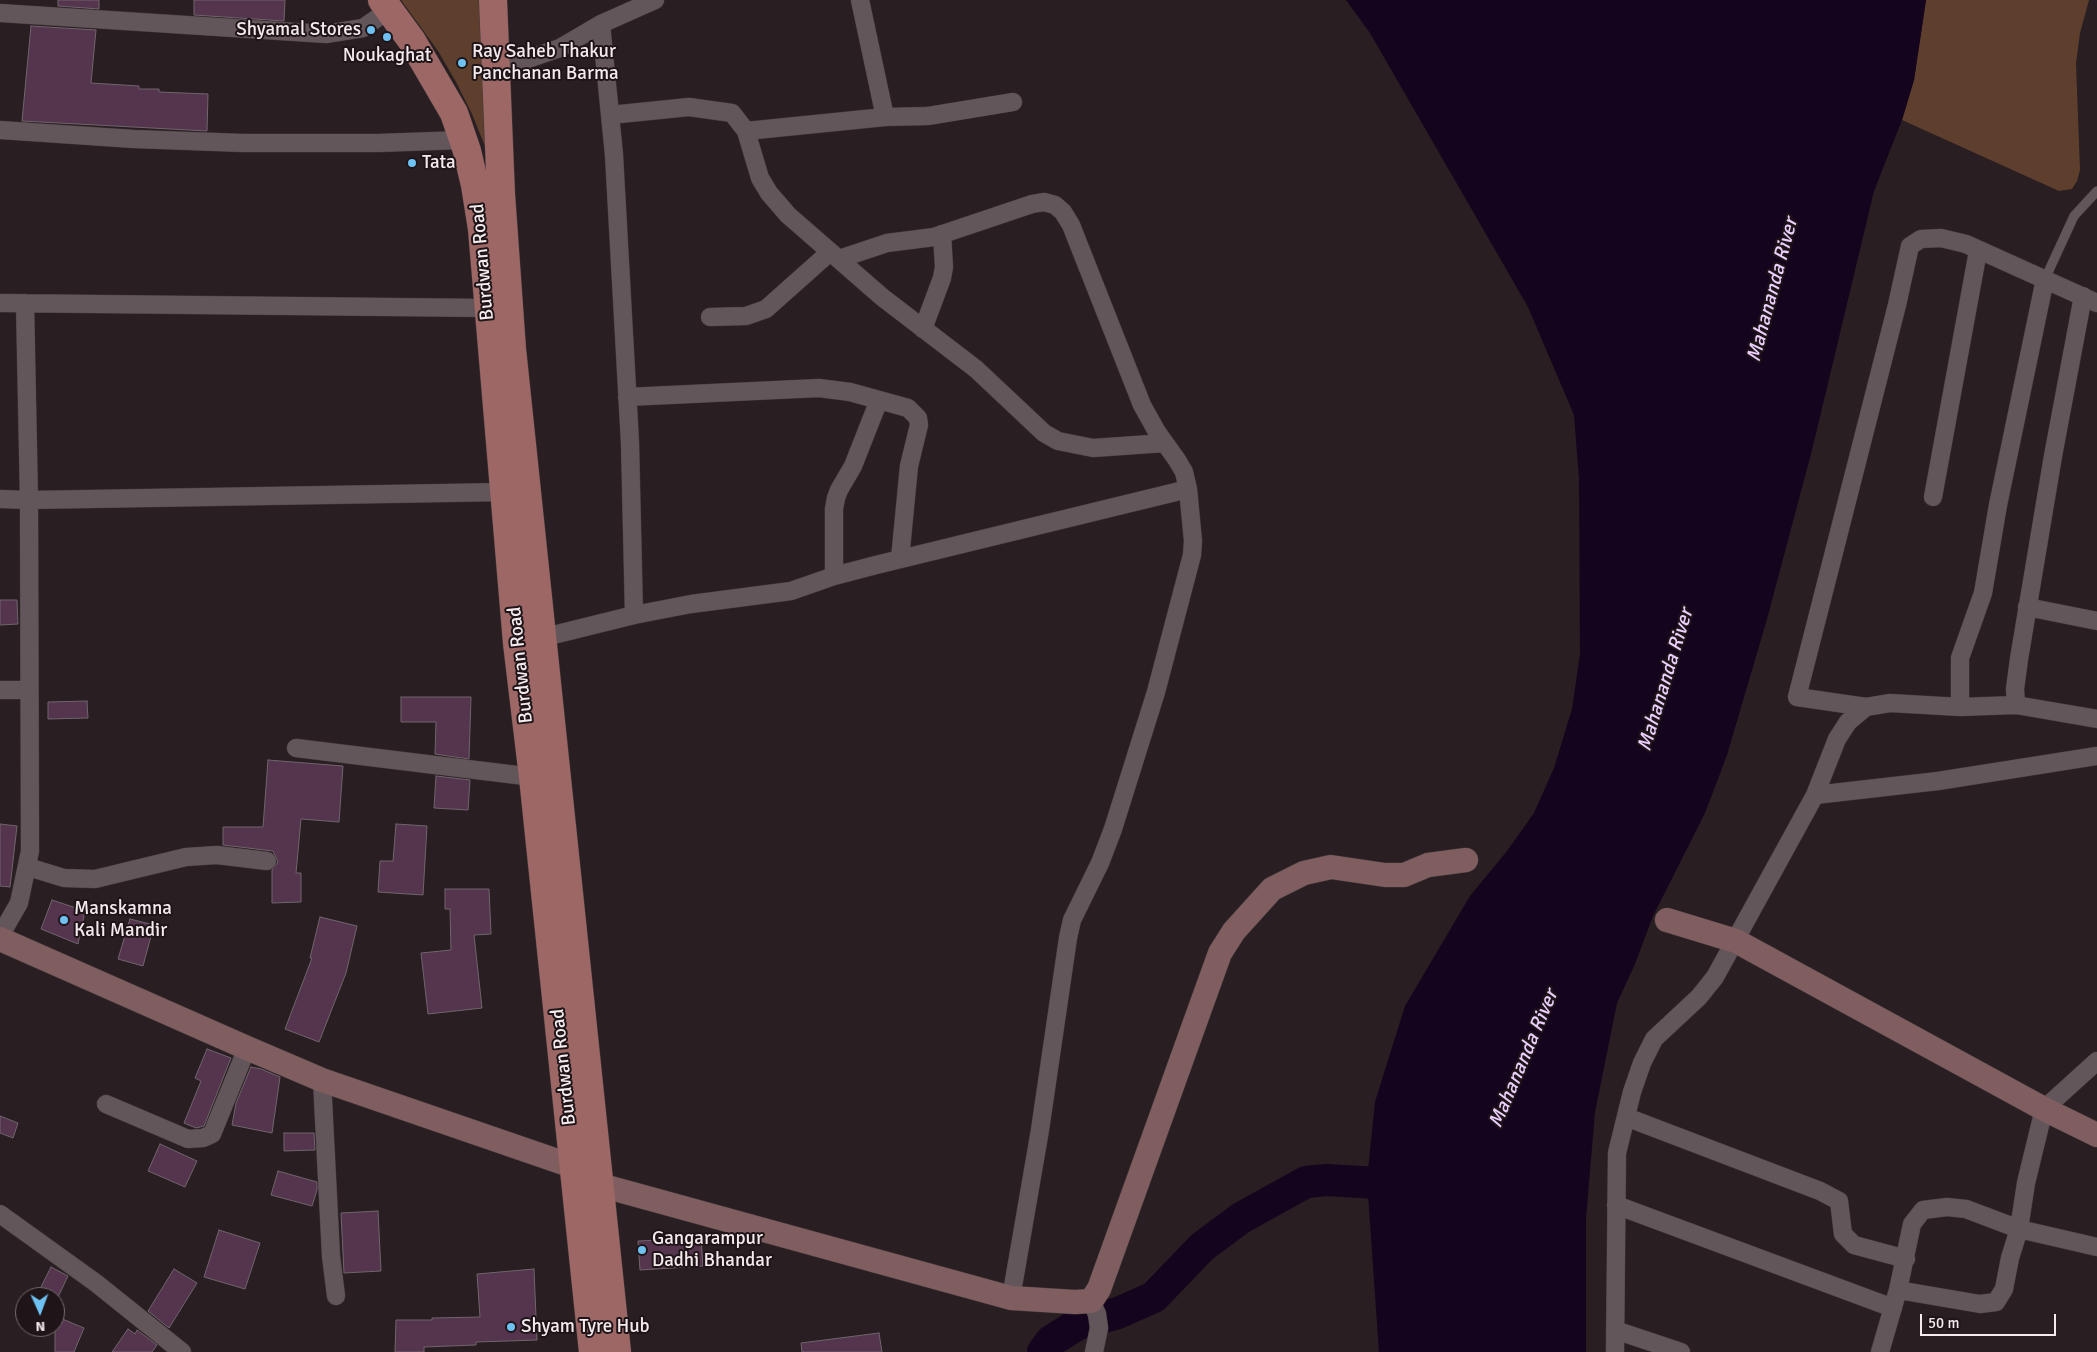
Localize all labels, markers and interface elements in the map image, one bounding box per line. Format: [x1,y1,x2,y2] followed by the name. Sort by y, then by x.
[236,19,361,41] place label: Shyamal Stores
[365,24,377,36] marker: Shyamal Stores
[381,31,393,43] marker: Noukaghat
[472,41,619,85] place label: Ray Saheb Thakur Panchanan Barma
[343,45,431,67] place label: Noukaghat
[456,57,468,69] marker: Ray Saheb Thakur Panchanan Barma
[422,152,456,174] place label: Tata
[406,157,418,169] marker: Tata
[467,203,499,321] street label: Burdwan Road
[1742,215,1804,365] water label: Mahananda River
[504,606,538,724] street label: Burdwan Road
[1633,606,1699,754] water label: Mahananda River
[74,898,172,942] place label: Manskamna Kali Mandir
[58,914,70,926] marker: Manskamna Kali Mandir
[1484,986,1564,1132] water label: Mahananda River
[547,1008,581,1126] street label: Burdwan Road
[652,1228,772,1272] place label: Gangarampur Dadhi Bhandar
[636,1244,648,1256] marker: Gangarampur Dadhi Bhandar
[15,1287,65,1337] north arrow
[1922,1304,2058,1336] scale bar
[1928,1314,1959,1332] text: 50 m
[521,1316,650,1338] place label: Shyam Tyre Hub
[35,1318,46,1335] text: N
[505,1321,517,1333] marker: Shyam Tyre Hub

